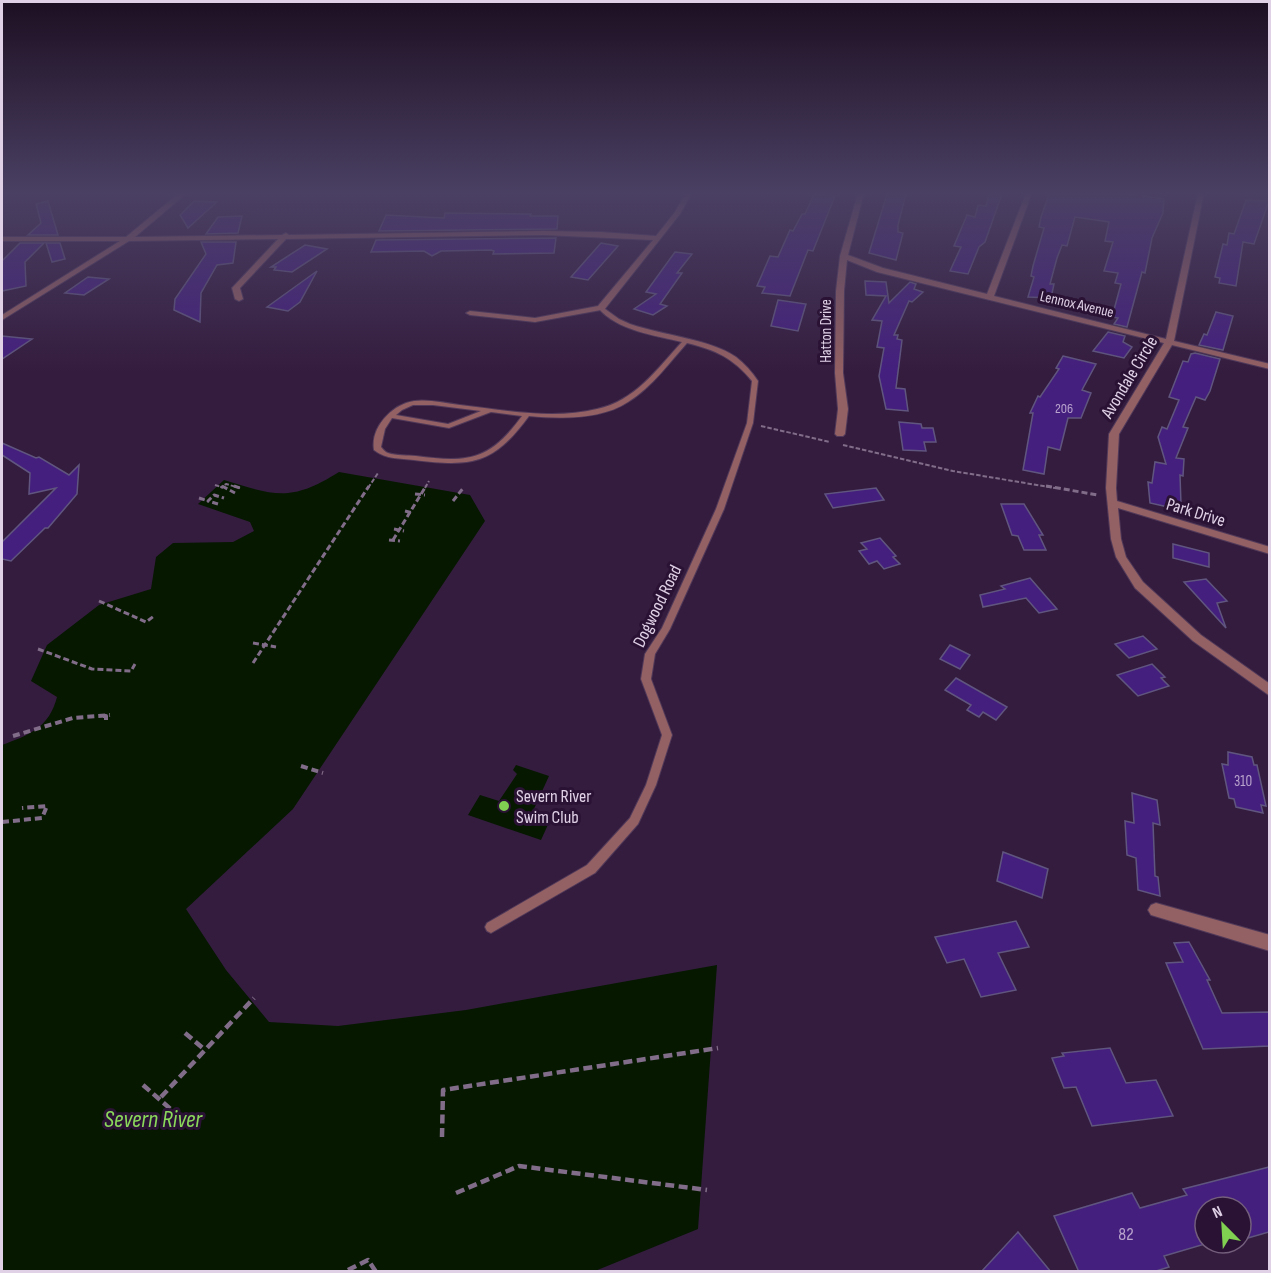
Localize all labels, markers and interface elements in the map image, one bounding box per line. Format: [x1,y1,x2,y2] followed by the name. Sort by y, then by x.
[1038,287,1116,322] street label: Lennox Avenue
[817,299,836,363] street label: Hatton Drive
[1096,332,1162,423] street label: Avondale Circle
[1055,400,1073,417] house number: 206
[1164,494,1228,531] street label: Park Drive
[629,562,686,651] street label: Dogwood Road
[1234,772,1252,791] house number: 310
[516,786,592,828] place label: Severn River Swim Club
[497,799,511,813] marker: Severn River Swim Club
[104,1105,203,1134] water label: Severn River
[1193,1195,1253,1255] north arrow
[1210,1202,1225,1223] text: N
[1118,1224,1134,1245] house number: 82

